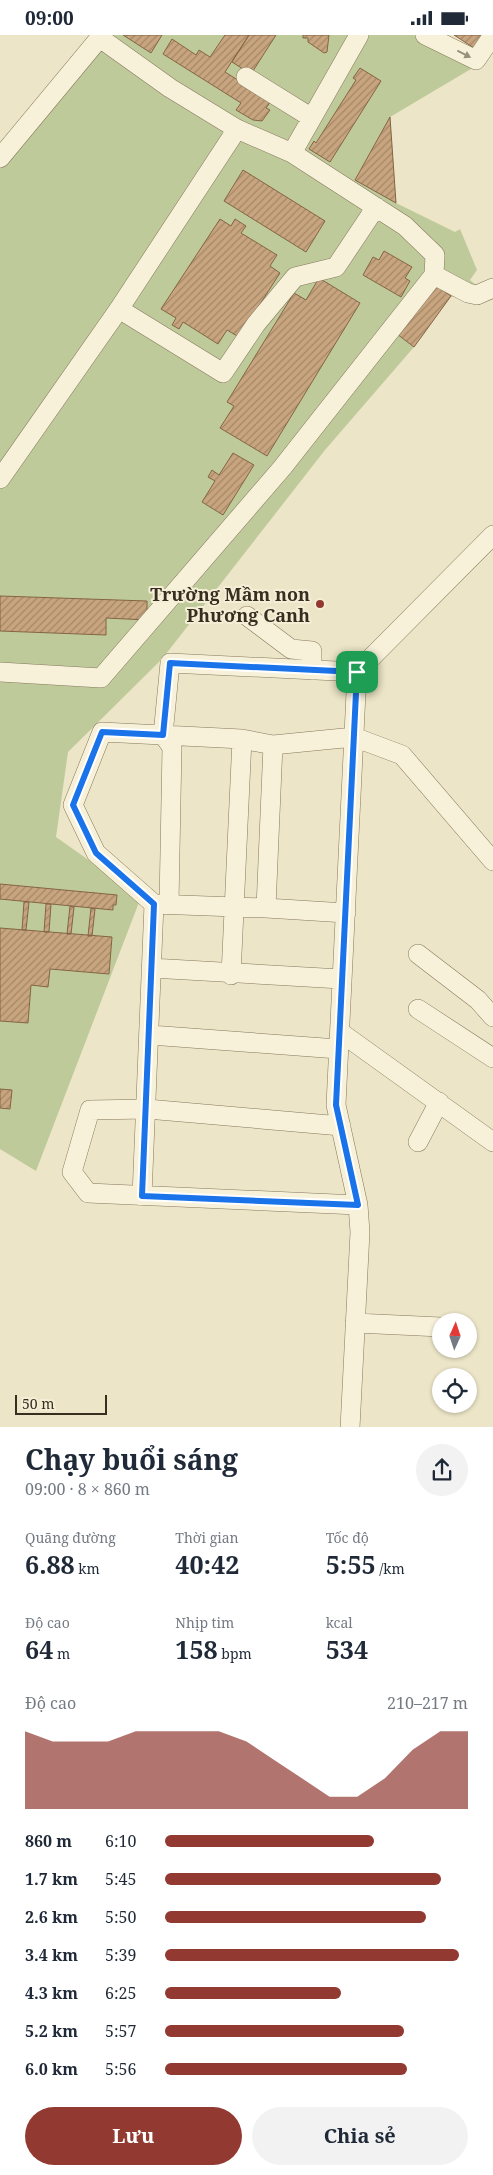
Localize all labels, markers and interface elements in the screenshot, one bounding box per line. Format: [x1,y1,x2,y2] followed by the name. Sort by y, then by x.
[25,5,74,31] text: 09:00
[457,51,471,59] one-way arrow
[150,582,310,627] place label: Trường Mầm non Phương Canh
[314,598,326,610] marker: Trường Mầm non Phương Canh
[336,651,378,693] pin
[343,658,371,686] icon: arrive
[432,1313,478,1357] north arrow
[432,1313,477,1413] map controls
[432,1368,477,1413] button: locate
[15,1393,108,1416] scale bar
[22,1394,55,1413] text: 50 m
[25,1440,238,1478] text: Chạy buổi sáng
[416,1444,468,1496] button: share
[25,1478,150,1500] text: 09:00 · 8 × 860 m
[25,1528,116,1547] text: Quãng đường
[175,1528,239,1547] text: Thời gian
[326,1528,369,1547] text: Tốc độ
[25,1547,75,1581] text: 6.88
[175,1547,239,1581] text: 40:42
[326,1547,376,1581] text: 5:55
[75,1559,100,1578] text: km
[376,1559,405,1578] text: /km
[25,1613,70,1632] text: Độ cao
[175,1613,234,1632] text: Nhịp tim
[326,1613,353,1632] text: kcal
[25,1632,53,1666] text: 64
[175,1632,218,1666] text: 158
[326,1632,368,1666] text: 534
[53,1644,70,1663] text: m
[218,1644,252,1663] text: bpm
[25,1692,76,1714] text: Độ cao
[387,1692,468,1714] text: 210–217 m
[25,1830,72,1852] text: 860 m
[105,1830,136,1852] text: 6:10
[25,1868,78,1890] text: 1.7 km
[105,1868,136,1890] text: 5:45
[25,1906,78,1928] text: 2.6 km
[105,1906,136,1928] text: 5:50
[25,1944,78,1966] text: 3.4 km
[105,1944,136,1966] text: 5:39
[25,1982,78,2004] text: 4.3 km
[105,1982,136,2004] text: 6:25
[25,2020,78,2042] text: 5.2 km
[105,2020,136,2042] text: 5:57
[25,2058,78,2080] text: 6.0 km
[105,2058,136,2080] text: 5:56
[25,2107,242,2165] button: Lưu
[252,2107,468,2165] button: Chia sẻ

